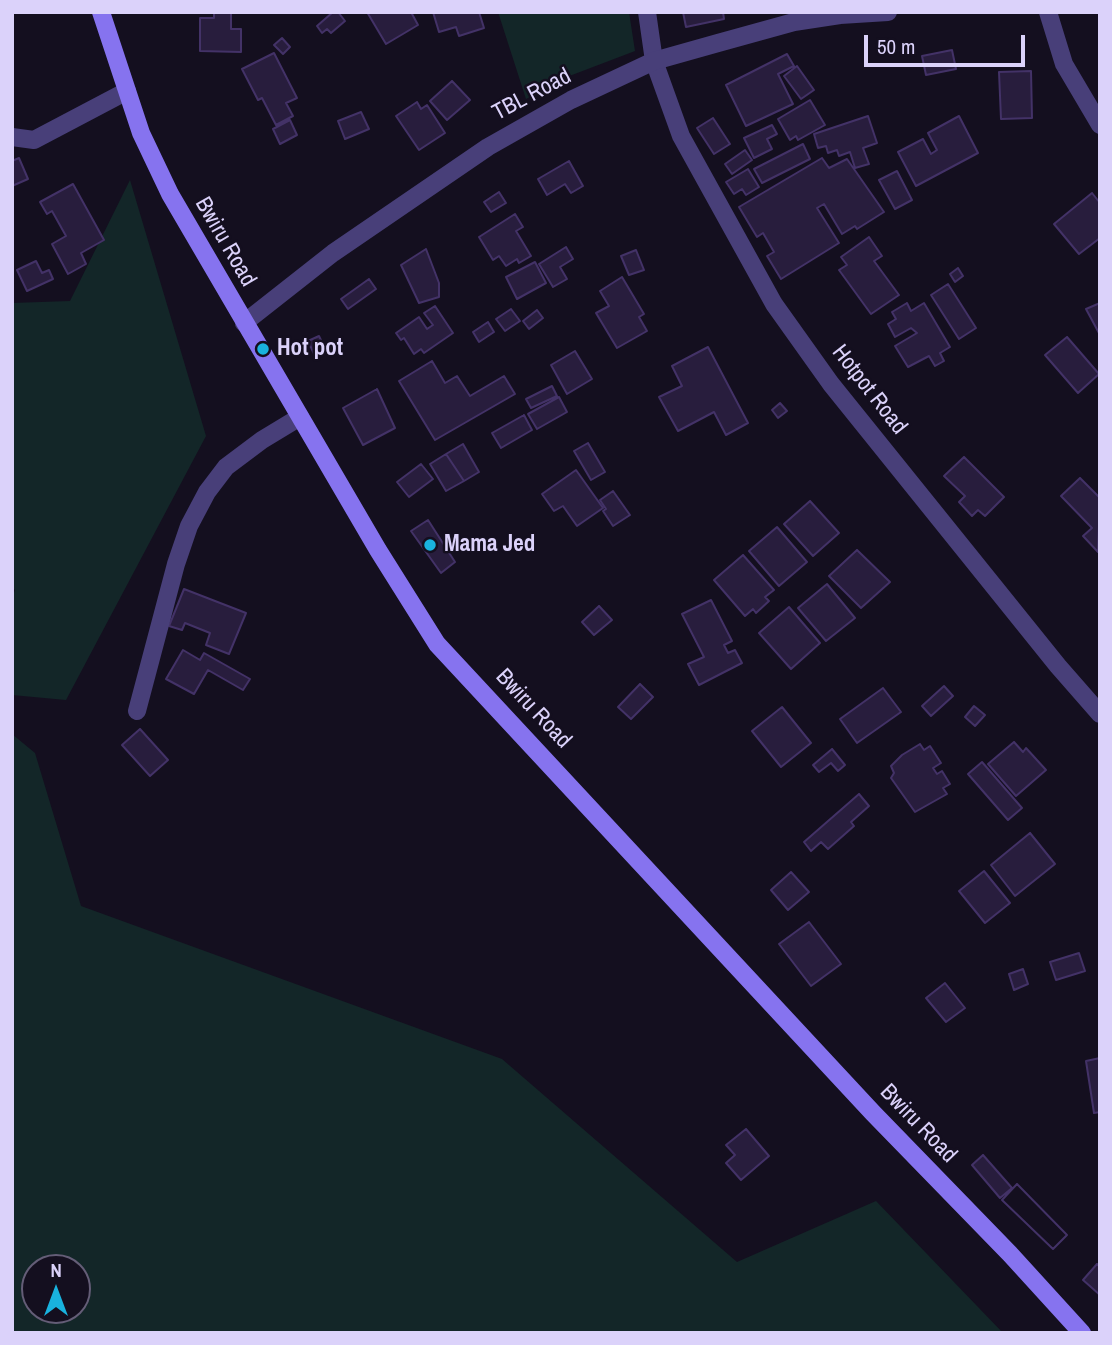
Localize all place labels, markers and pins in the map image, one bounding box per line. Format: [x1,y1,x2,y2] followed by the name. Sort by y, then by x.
[277,335,343,363] place label: Hot pot
[255,341,271,357] marker: Hot pot
[444,531,535,559] place label: Mama Jed
[422,537,438,553] marker: Mama Jed

